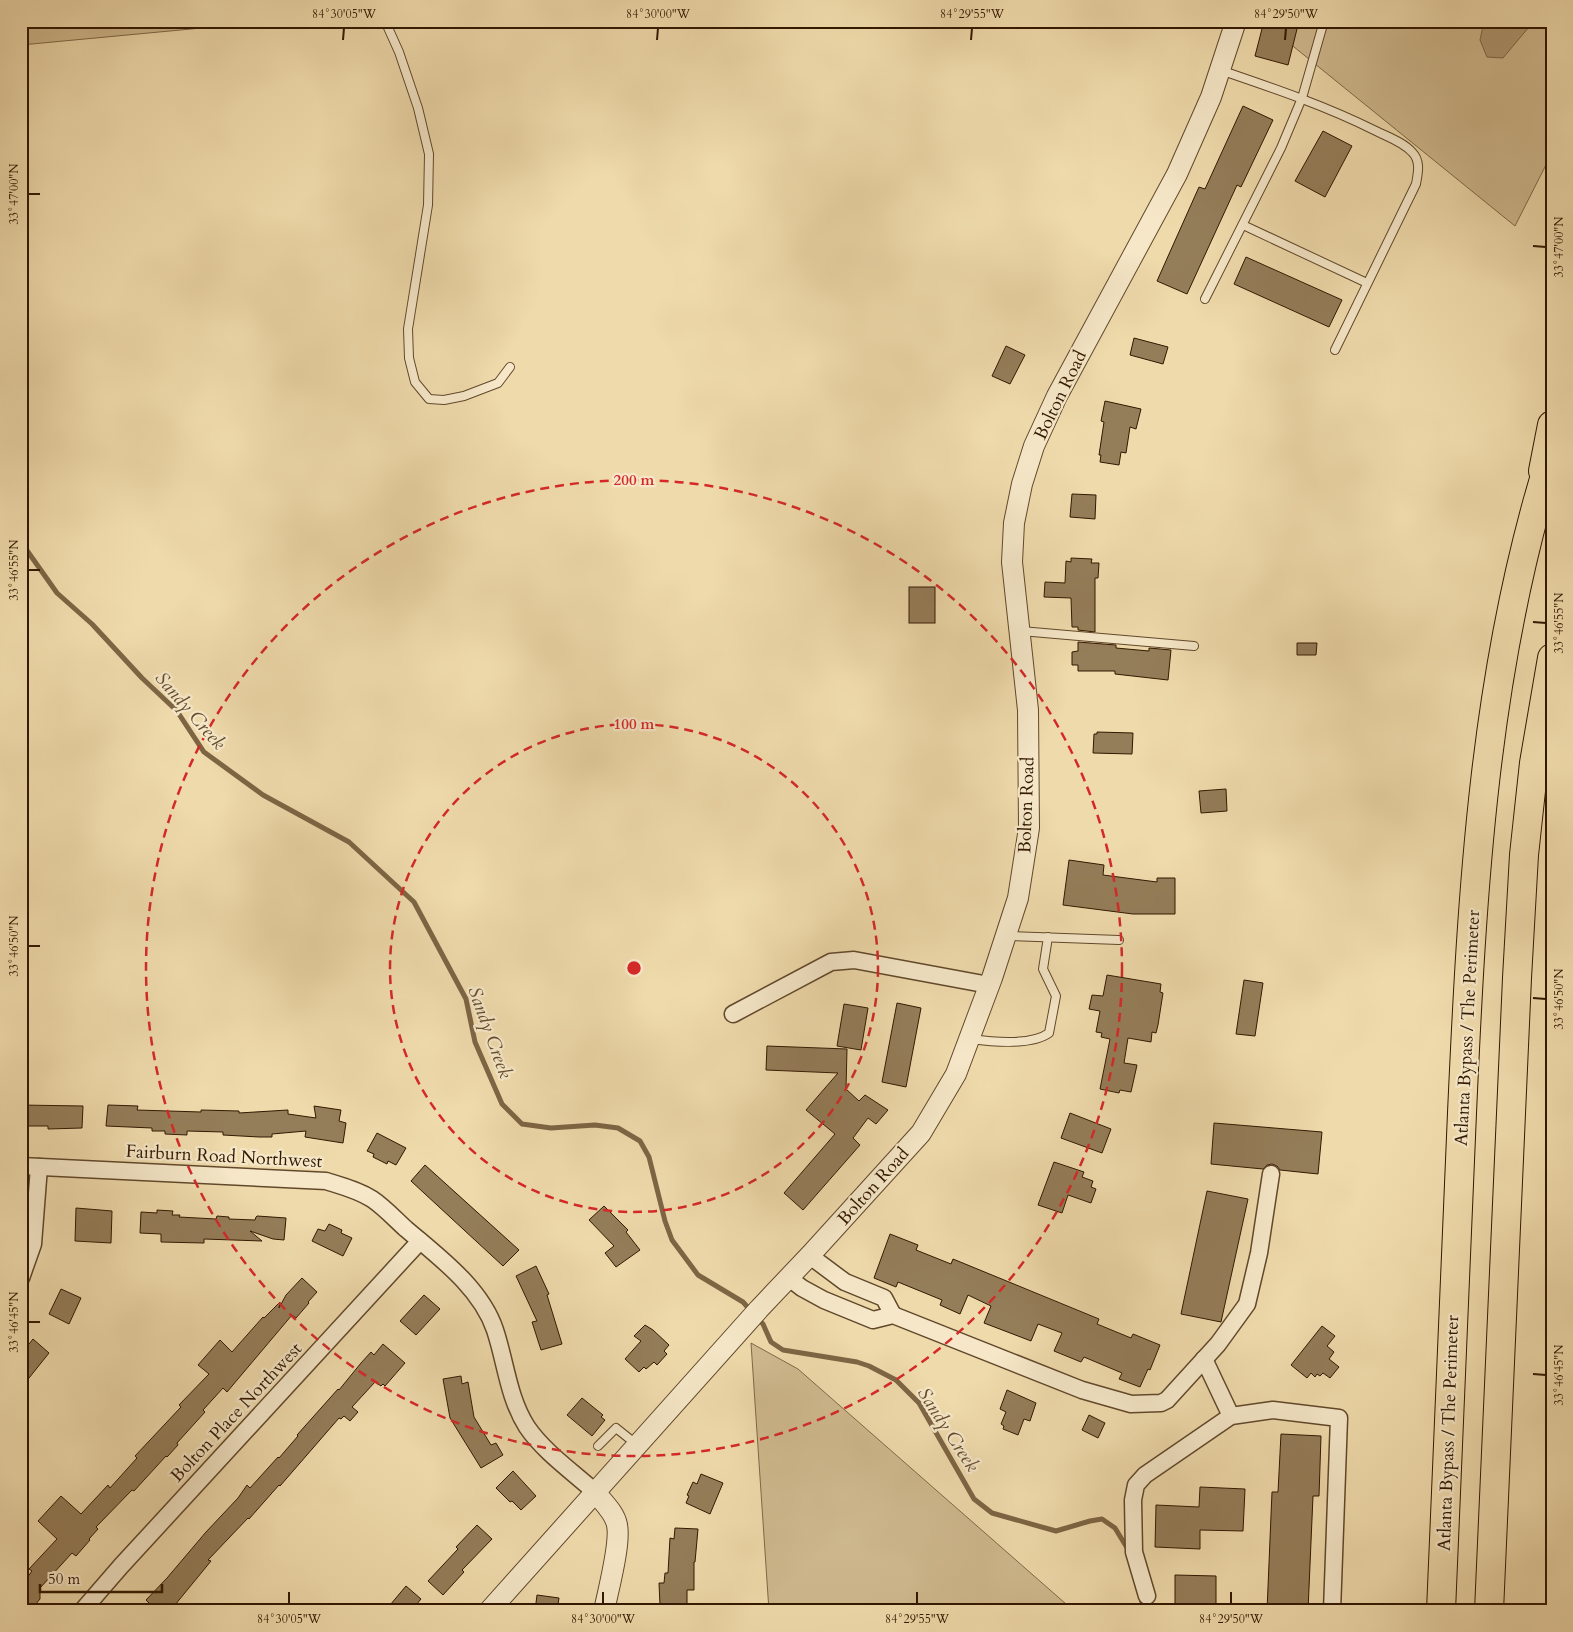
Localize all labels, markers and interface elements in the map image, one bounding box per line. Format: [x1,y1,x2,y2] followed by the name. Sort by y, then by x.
[312,6,377,22] text: 84°30'05"W
[626,6,691,22] text: 84°30'00"W
[940,6,1005,22] text: 84°29'55"W
[1254,6,1319,22] text: 84°29'50"W
[6,163,22,224] text: 33°47'00"N
[1551,216,1567,277] text: 33°47'00"N
[1028,346,1093,444] street label: Bolton Road
[614,470,655,490] text: 200 m
[6,539,22,600] text: 33°46'55"N
[1551,592,1567,653] text: 33°46'55"N
[149,666,232,756] water label: Sandy Creek
[614,714,655,734] text: 100 m
[1012,756,1041,854] street label: Bolton Road
[1449,909,1486,1147] street label: Atlanta Bypass / The Perimeter
[6,915,22,976] text: 33°46'50"N
[625,959,643,977] centre of rings
[1551,968,1567,1029] text: 33°46'50"N
[461,983,519,1082] water label: Sandy Creek
[125,1139,323,1174] street label: Fairburn Road Northwest
[832,1142,915,1231] street label: Bolton Road
[6,1291,22,1352] text: 33°46'45"N
[1432,1314,1465,1552] street label: Atlanta Bypass / The Perimeter
[165,1337,308,1488] street label: Bolton Place Northwest
[1551,1344,1567,1405] text: 33°46'45"N
[911,1382,986,1477] water label: Sandy Creek
[40,1562,162,1594] scale bar
[48,1569,80,1589] text: 50 m
[257,1611,322,1627] text: 84°30'05"W
[571,1611,636,1627] text: 84°30'00"W
[885,1611,950,1627] text: 84°29'55"W
[1199,1611,1264,1627] text: 84°29'50"W

